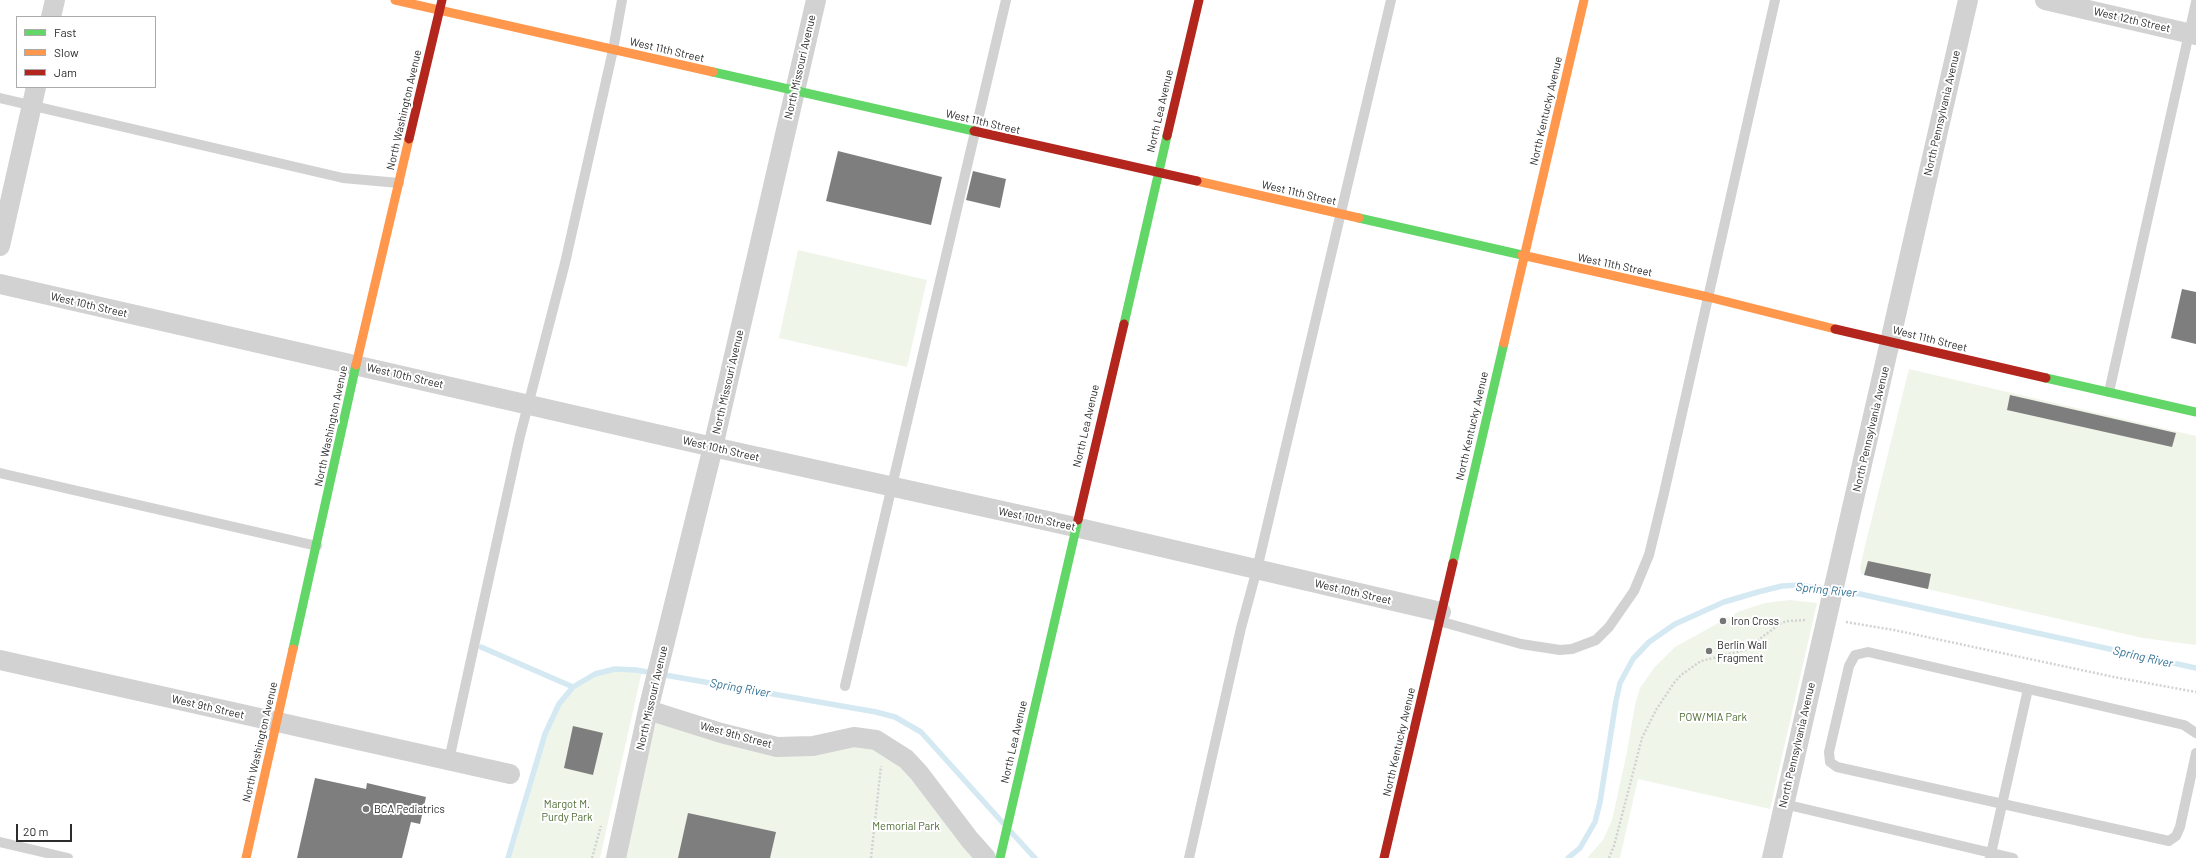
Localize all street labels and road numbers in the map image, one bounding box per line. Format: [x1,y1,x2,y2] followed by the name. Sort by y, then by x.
[2092,5,2172,35] street label: West 12th Street
[782,14,818,120] street label: North Missouri Avenue
[628,35,706,65] street label: West 11th Street
[384,48,424,172] street label: North Washington Avenue
[1921,49,1963,177] street label: North Pennsylvania Avenue
[1527,55,1565,167] street label: North Kentucky Avenue
[1144,68,1176,154] street label: North Lea Avenue
[944,107,1022,137] street label: West 11th Street
[1260,178,1338,208] street label: West 11th Street
[1576,251,1654,279] street label: West 11th Street
[49,290,129,320] street label: West 10th Street
[1891,323,1969,355] street label: West 11th Street
[710,329,746,435] street label: North Missouri Avenue
[365,361,445,391] street label: West 10th Street
[312,364,350,488] street label: North Washington Avenue
[1850,365,1892,493] street label: North Pennsylvania Avenue
[1453,370,1491,482] street label: North Kentucky Avenue
[1070,383,1102,469] street label: North Lea Avenue
[681,434,761,464] street label: West 10th Street
[997,504,1077,534] street label: West 10th Street
[1313,577,1393,607] street label: West 10th Street
[634,645,670,751] street label: North Missouri Avenue
[240,680,280,804] street label: North Washington Avenue
[1776,681,1818,809] street label: North Pennsylvania Avenue
[1380,686,1418,798] street label: North Kentucky Avenue
[170,692,246,722] street label: West 9th Street
[998,699,1030,785] street label: North Lea Avenue
[698,719,774,751] street label: West 9th Street

